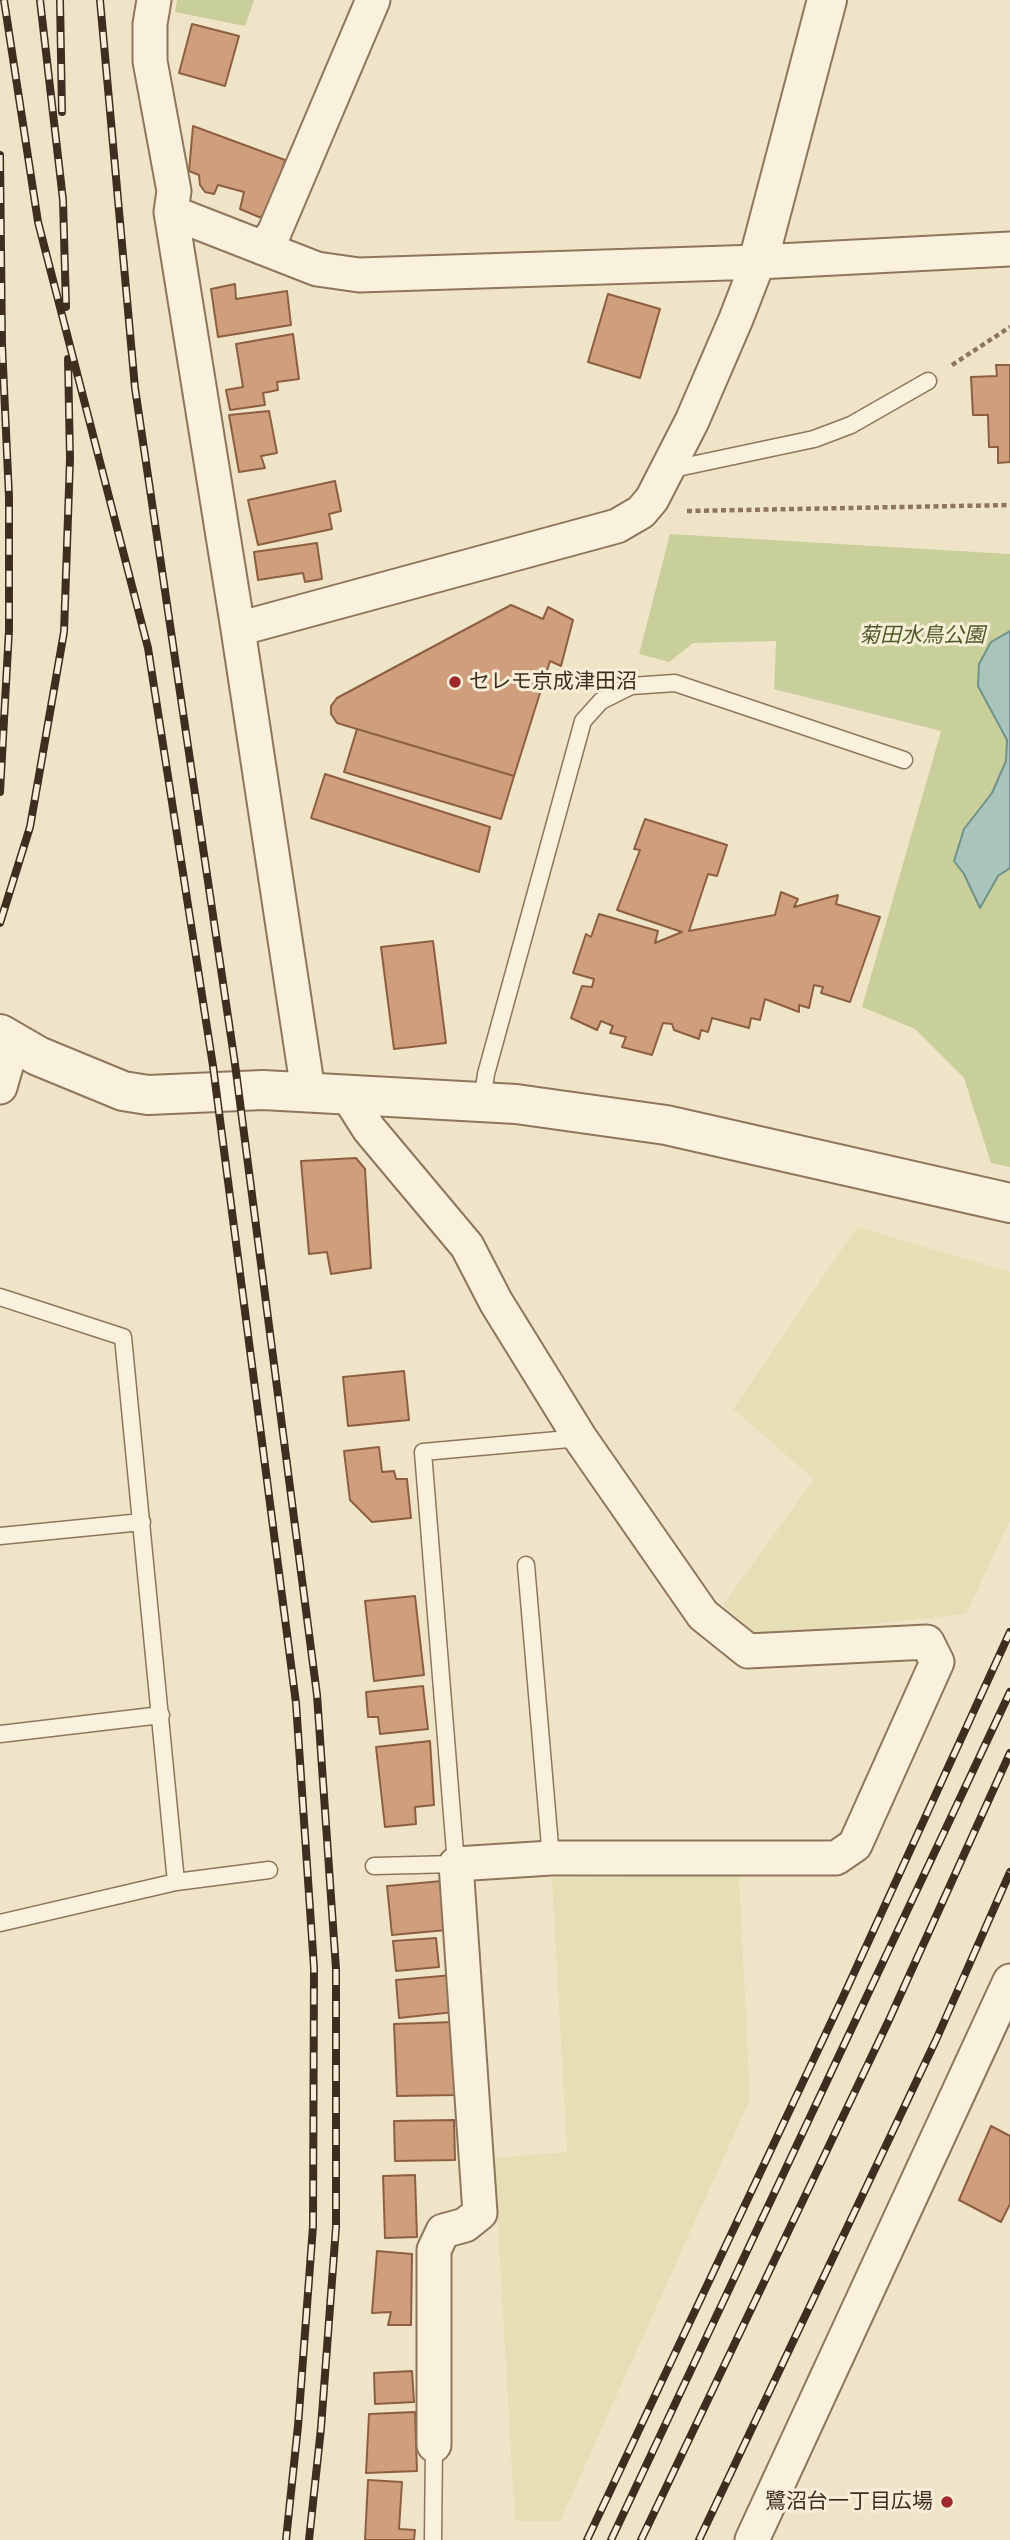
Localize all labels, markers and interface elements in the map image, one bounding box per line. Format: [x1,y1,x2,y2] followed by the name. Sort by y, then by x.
[859,623,985,649] park label: 菊田水鳥公園
[469,669,637,695] place label: セレモ京成津田沼
[447,674,463,690] marker: セレモ京成津田沼
[765,2489,933,2515] place label: 鷺沼台一丁目広場
[939,2494,955,2510] marker: 鷺沼台一丁目広場

